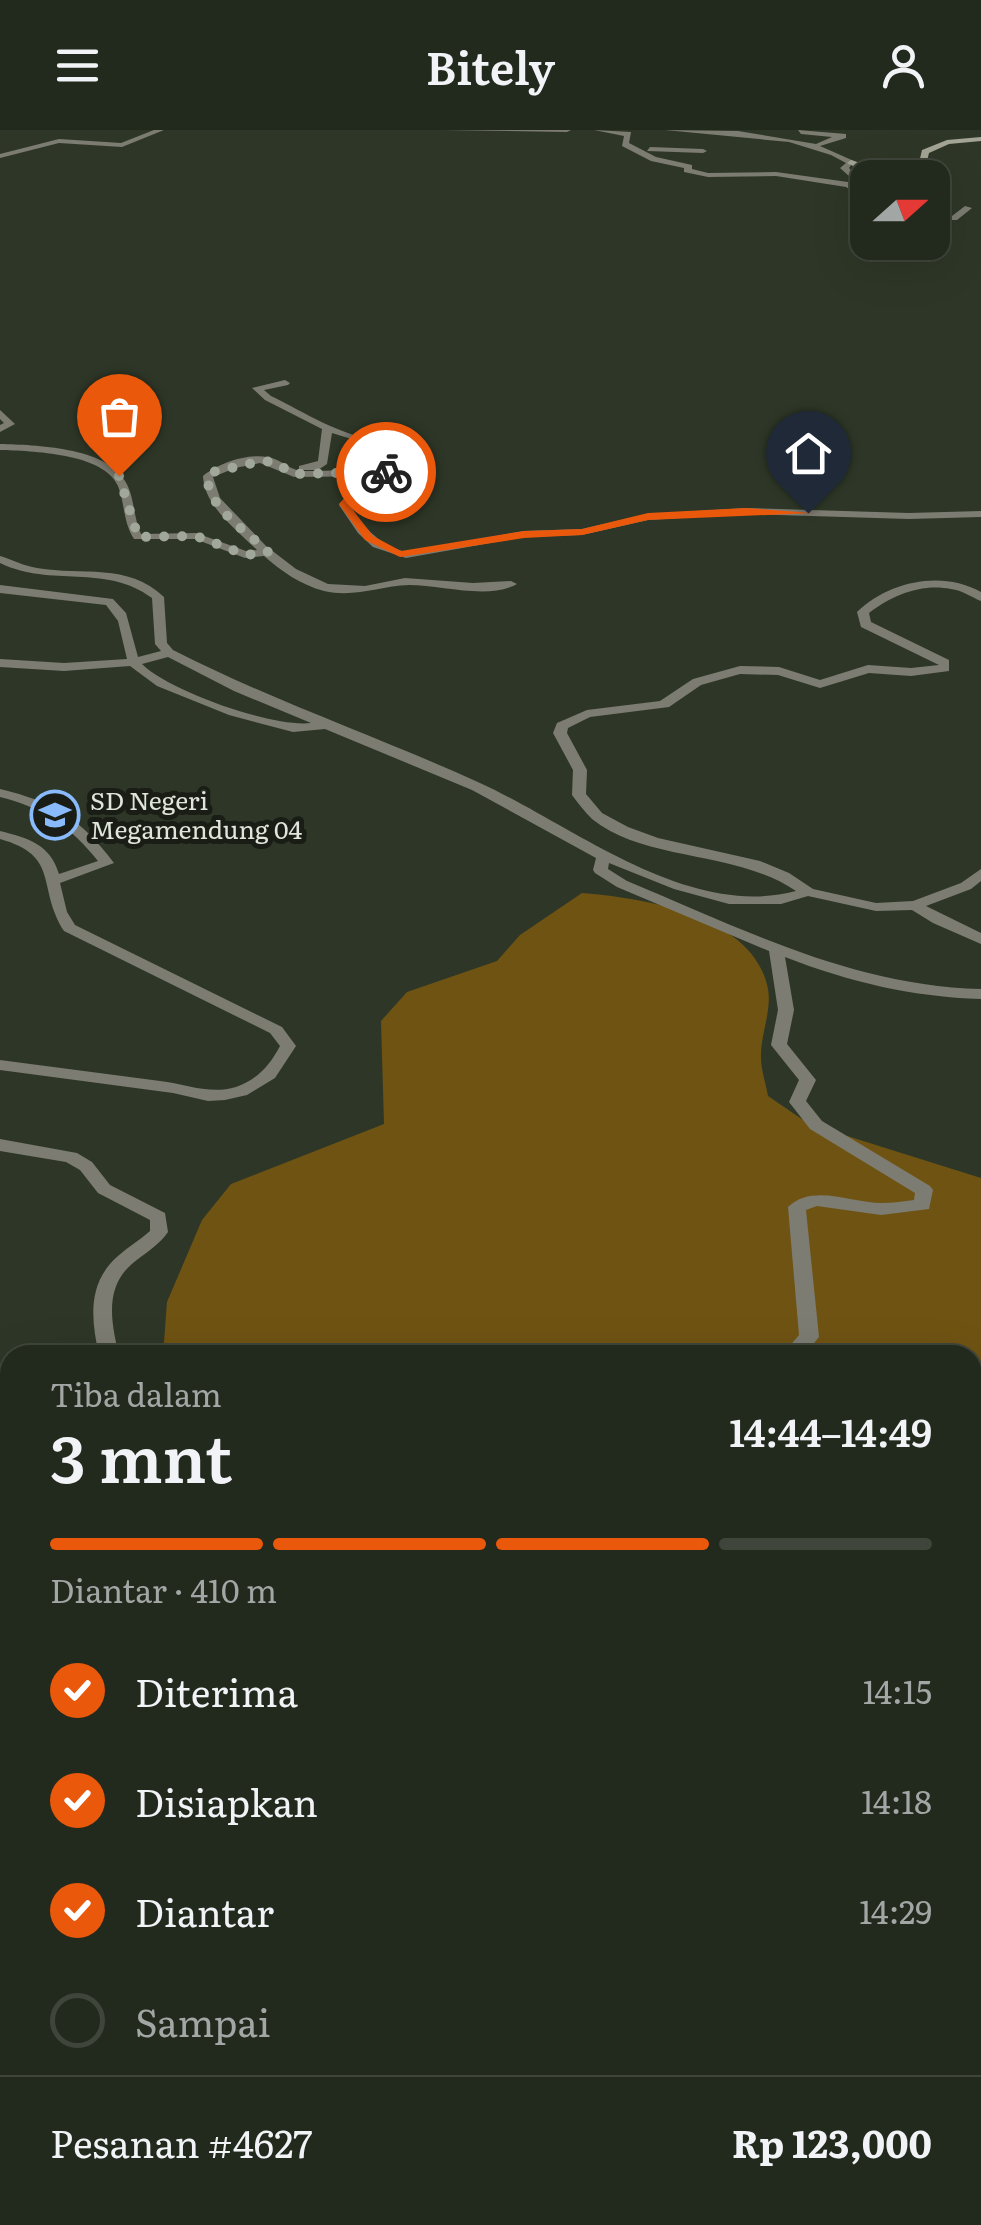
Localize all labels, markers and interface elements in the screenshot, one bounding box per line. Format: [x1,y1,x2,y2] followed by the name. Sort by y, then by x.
[426,32,555,99] text: Bitely
[50,38,105,93] icon: menu
[876,38,931,93] icon: person
[850,160,950,260] north arrow
[850,160,950,260] map controls
[77,374,162,477] pin
[92,389,147,444] icon: bag
[766,411,851,514] pin
[336,422,436,522] courier
[781,426,836,481] icon: home
[359,445,414,500] icon: bike
[90,781,302,847] place label: SD Negeri Megamendung 04
[29,789,81,841] school or university icon: SD Negeri Megamendung 04
[50,1369,222,1417] text: Tiba dalam
[729,1402,932,1459] text: 14:44–14:49
[50,1406,232,1503] text: 3 mnt
[50,1565,277,1613] text: Diantar · 410 m
[135,1662,298,1719] text: Diterima
[50,1663,105,1718] icon: check
[863,1666,932,1714] text: 14:15
[135,1772,318,1829] text: Disiapkan
[50,1773,105,1828] icon: check
[861,1776,932,1824] text: 14:18
[135,1882,274,1939] text: Diantar
[50,1883,105,1938] icon: check
[859,1886,932,1934] text: 14:29
[135,1992,271,2049] text: Sampai
[50,2113,312,2170] text: Pesanan #4627
[732,2113,932,2170] text: Rp 123,000

